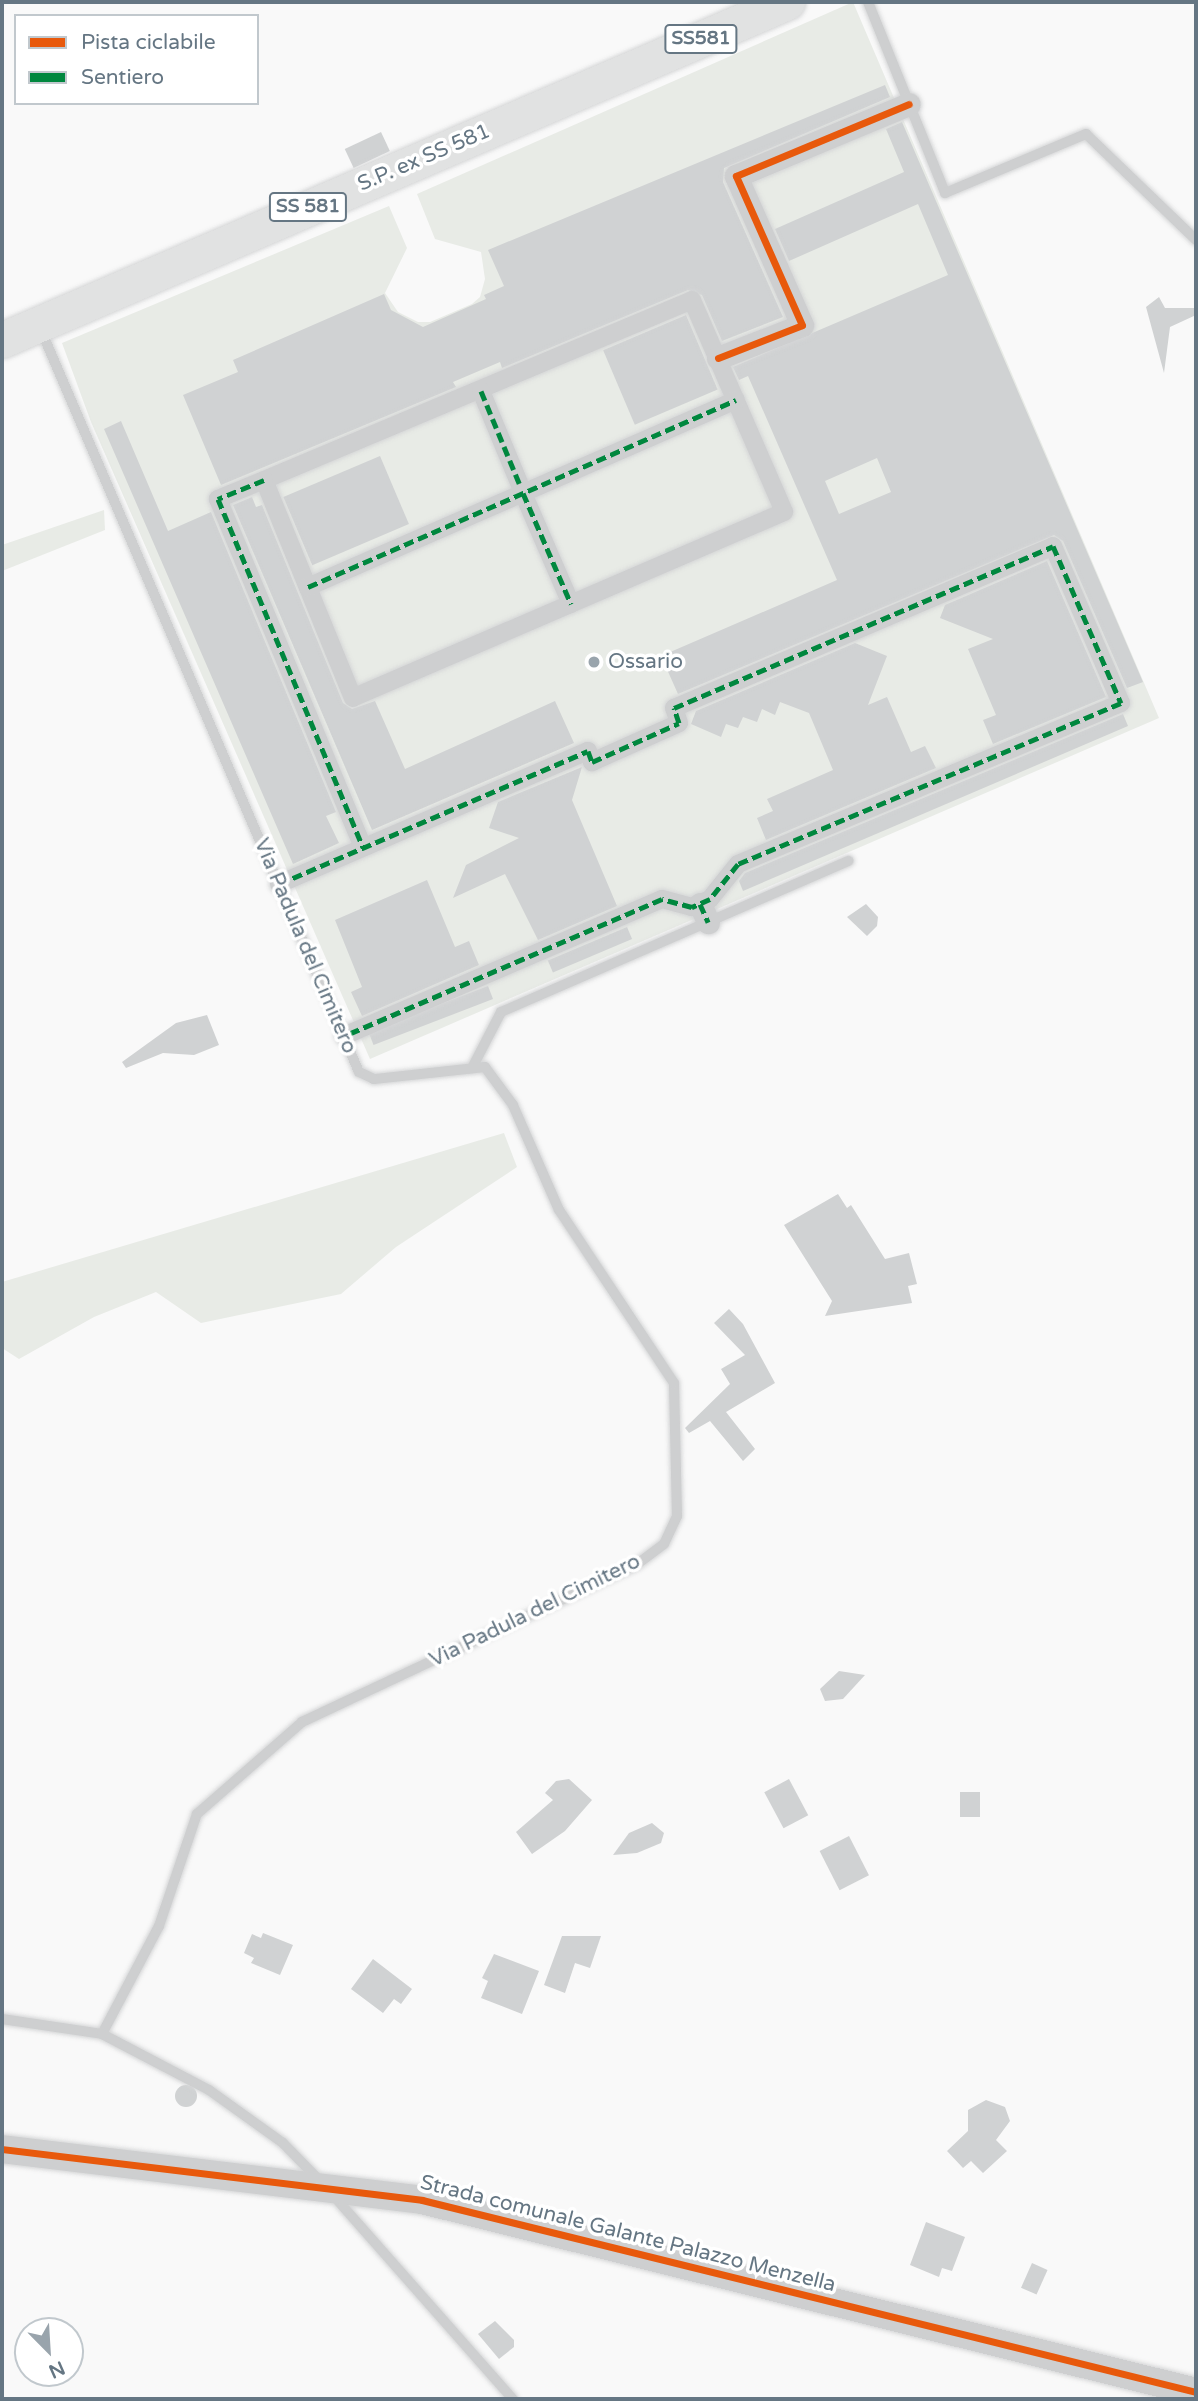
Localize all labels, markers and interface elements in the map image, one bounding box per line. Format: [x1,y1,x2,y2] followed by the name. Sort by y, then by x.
[14,14,259,105] legend
[664,23,738,54] road number: SS581
[81,30,216,55] text: Pista ciclabile
[81,65,164,90] text: Sentiero
[354,119,494,197] street label: S.P. ex SS 581
[268,192,348,223] road number: SS 581
[608,649,683,675] place label: Ossario
[586,654,602,670] marker: Ossario
[248,835,362,1057] street label: Via Padula del Cimitero
[426,1549,644,1673] street label: Via Padula del Cimitero
[418,2170,838,2298] street label: Strada comunale Galante Palazzo Menzella
[14,2317,84,2387] north arrow
[45,2356,68,2383] text: N

